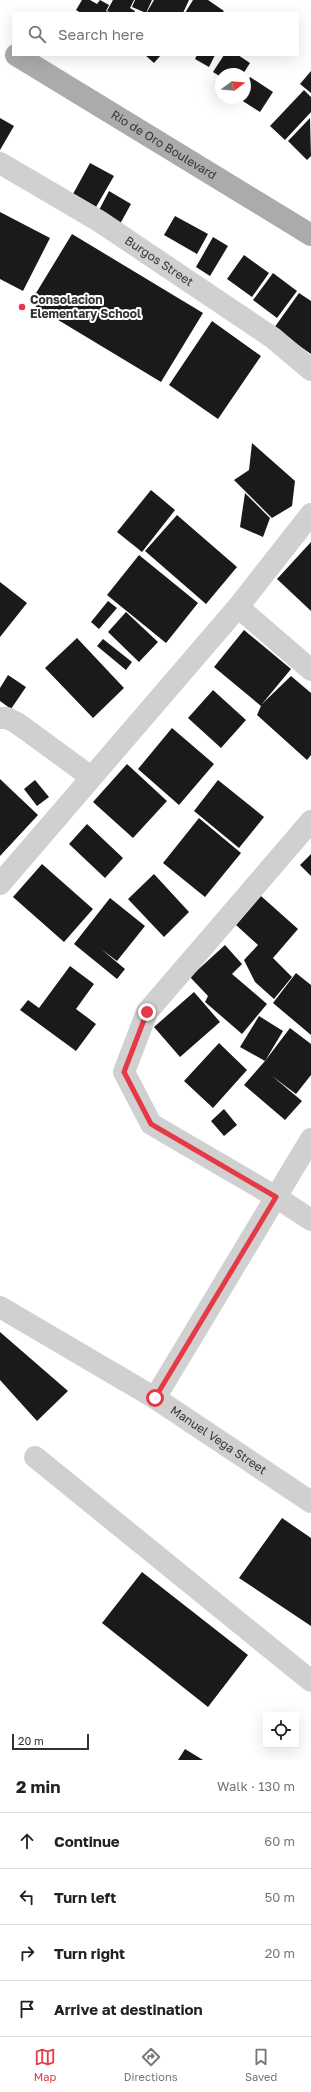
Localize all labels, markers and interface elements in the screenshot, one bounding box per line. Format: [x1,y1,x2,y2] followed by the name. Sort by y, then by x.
[12,12,299,56] search box
[26,23,48,45] icon: search
[58,25,144,43] text: Search here
[215,68,251,104] north arrow
[108,107,219,183] street label: Rio de Oro Boulevard
[122,233,197,289] street label: Burgos Street
[30,292,141,321] place label: Consolacion Elementary School
[17,302,27,312] marker: Consolacion Elementary School
[138,1003,156,1021] route end
[146,1389,164,1407] route start
[168,1402,270,1477] street label: Manuel Vega Street
[263,1712,299,1748] map controls
[263,1712,299,1748] button: locate
[12,1732,89,1751] scale bar
[18,1734,44,1747] text: 20 m
[16,1776,60,1797] text: 2 min
[217,1778,295,1794] text: Walk · 130 m
[16,1830,38,1852] icon: ahead
[54,1832,120,1850] text: Continue
[264,1833,295,1849] text: 60 m
[16,1886,38,1908] icon: left
[54,1888,116,1906] text: Turn left
[265,1889,295,1905] text: 50 m
[16,1942,38,1964] icon: right
[54,1944,125,1962] text: Turn right
[265,1945,295,1961] text: 20 m
[16,1998,38,2020] icon: arrive
[54,2000,203,2018] text: Arrive at destination
[34,2046,56,2083] tab: Map
[124,2046,178,2083] tab: Directions
[245,2046,277,2083] tab: Saved

